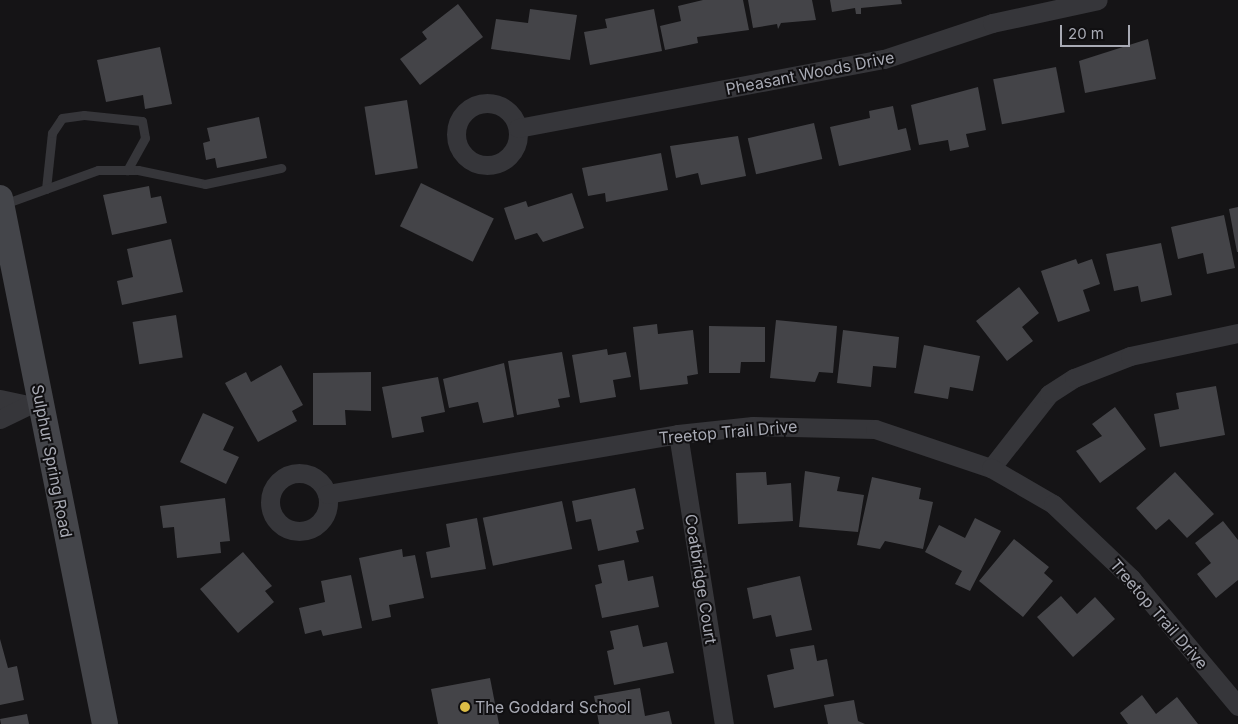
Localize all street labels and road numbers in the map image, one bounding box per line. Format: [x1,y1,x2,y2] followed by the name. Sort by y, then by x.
[724,47,896,99] street label: Pheasant Woods Drive
[28,383,76,539] street label: Sulphur Spring Road
[658,416,798,448] street label: Treetop Trail Drive
[681,513,721,645] street label: Coatbridge Court
[1106,555,1212,673] street label: Treetop Trail Drive

